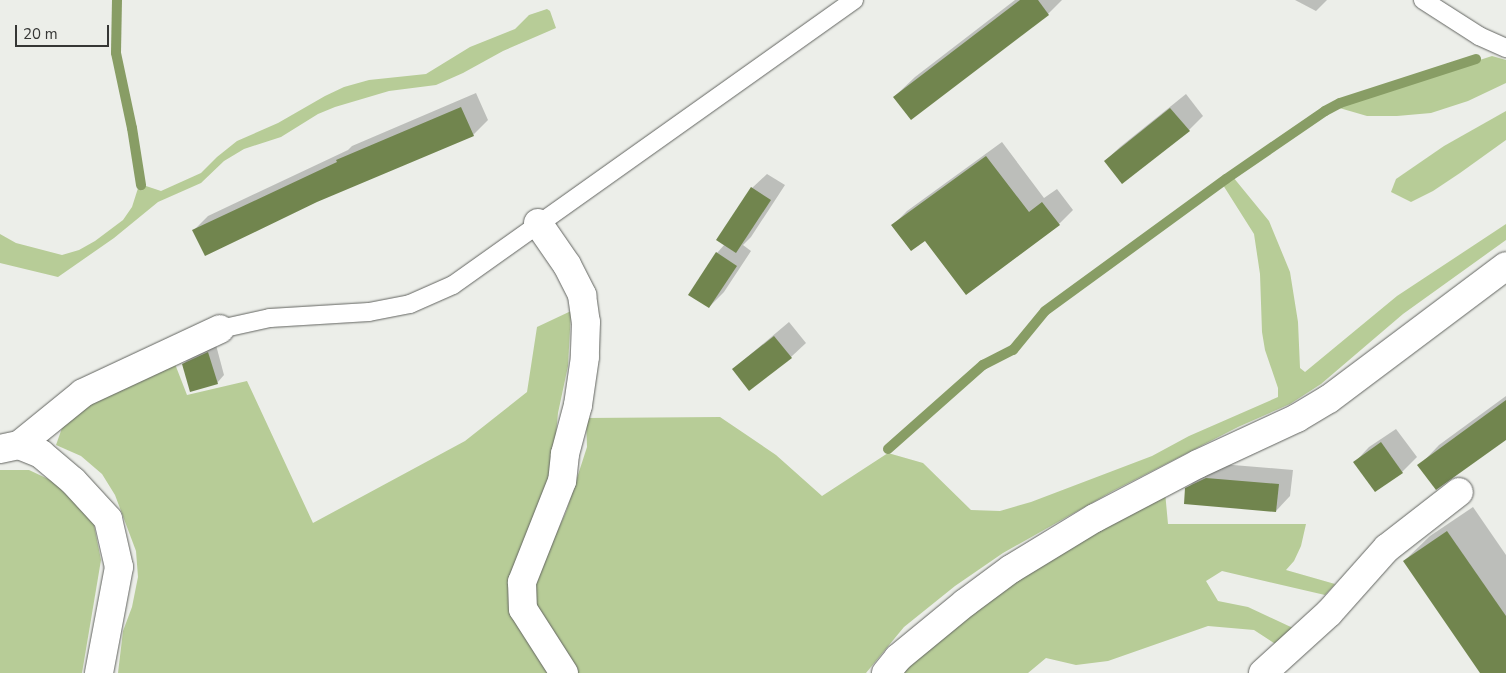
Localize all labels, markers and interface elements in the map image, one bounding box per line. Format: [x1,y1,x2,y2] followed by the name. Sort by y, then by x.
[18,15,111,47] scale bar
[23,24,58,44] text: 20 m

